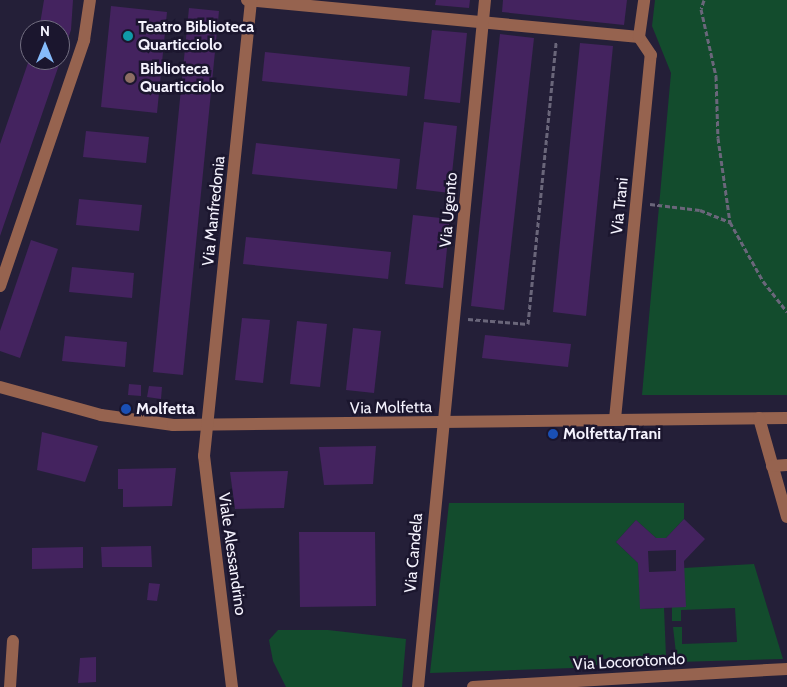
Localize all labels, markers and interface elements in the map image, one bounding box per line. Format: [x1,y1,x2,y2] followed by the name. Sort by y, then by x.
[138,17,254,55] place label: Teatro Biblioteca Quarticciolo
[20,20,70,70] north arrow
[40,22,50,40] text: N
[122,30,134,42] marker: Teatro Biblioteca Quarticciolo
[140,59,224,97] place label: Biblioteca Quarticciolo
[124,72,136,84] marker: Biblioteca Quarticciolo
[199,155,229,267] street label: Via Manfredonia
[436,172,462,248] street label: Via Ugento
[607,177,633,235] street label: Via Trani
[350,398,432,418] street label: Via Molfetta
[136,399,195,419] place label: Molfetta
[120,403,132,415] marker: Molfetta
[563,424,661,444] place label: Molfetta/Trani
[547,428,559,440] marker: Molfetta/Trani
[214,491,250,617] street label: Viale Alessandrino
[401,512,427,594] street label: Via Candela
[573,649,685,675] street label: Via Locorotondo

